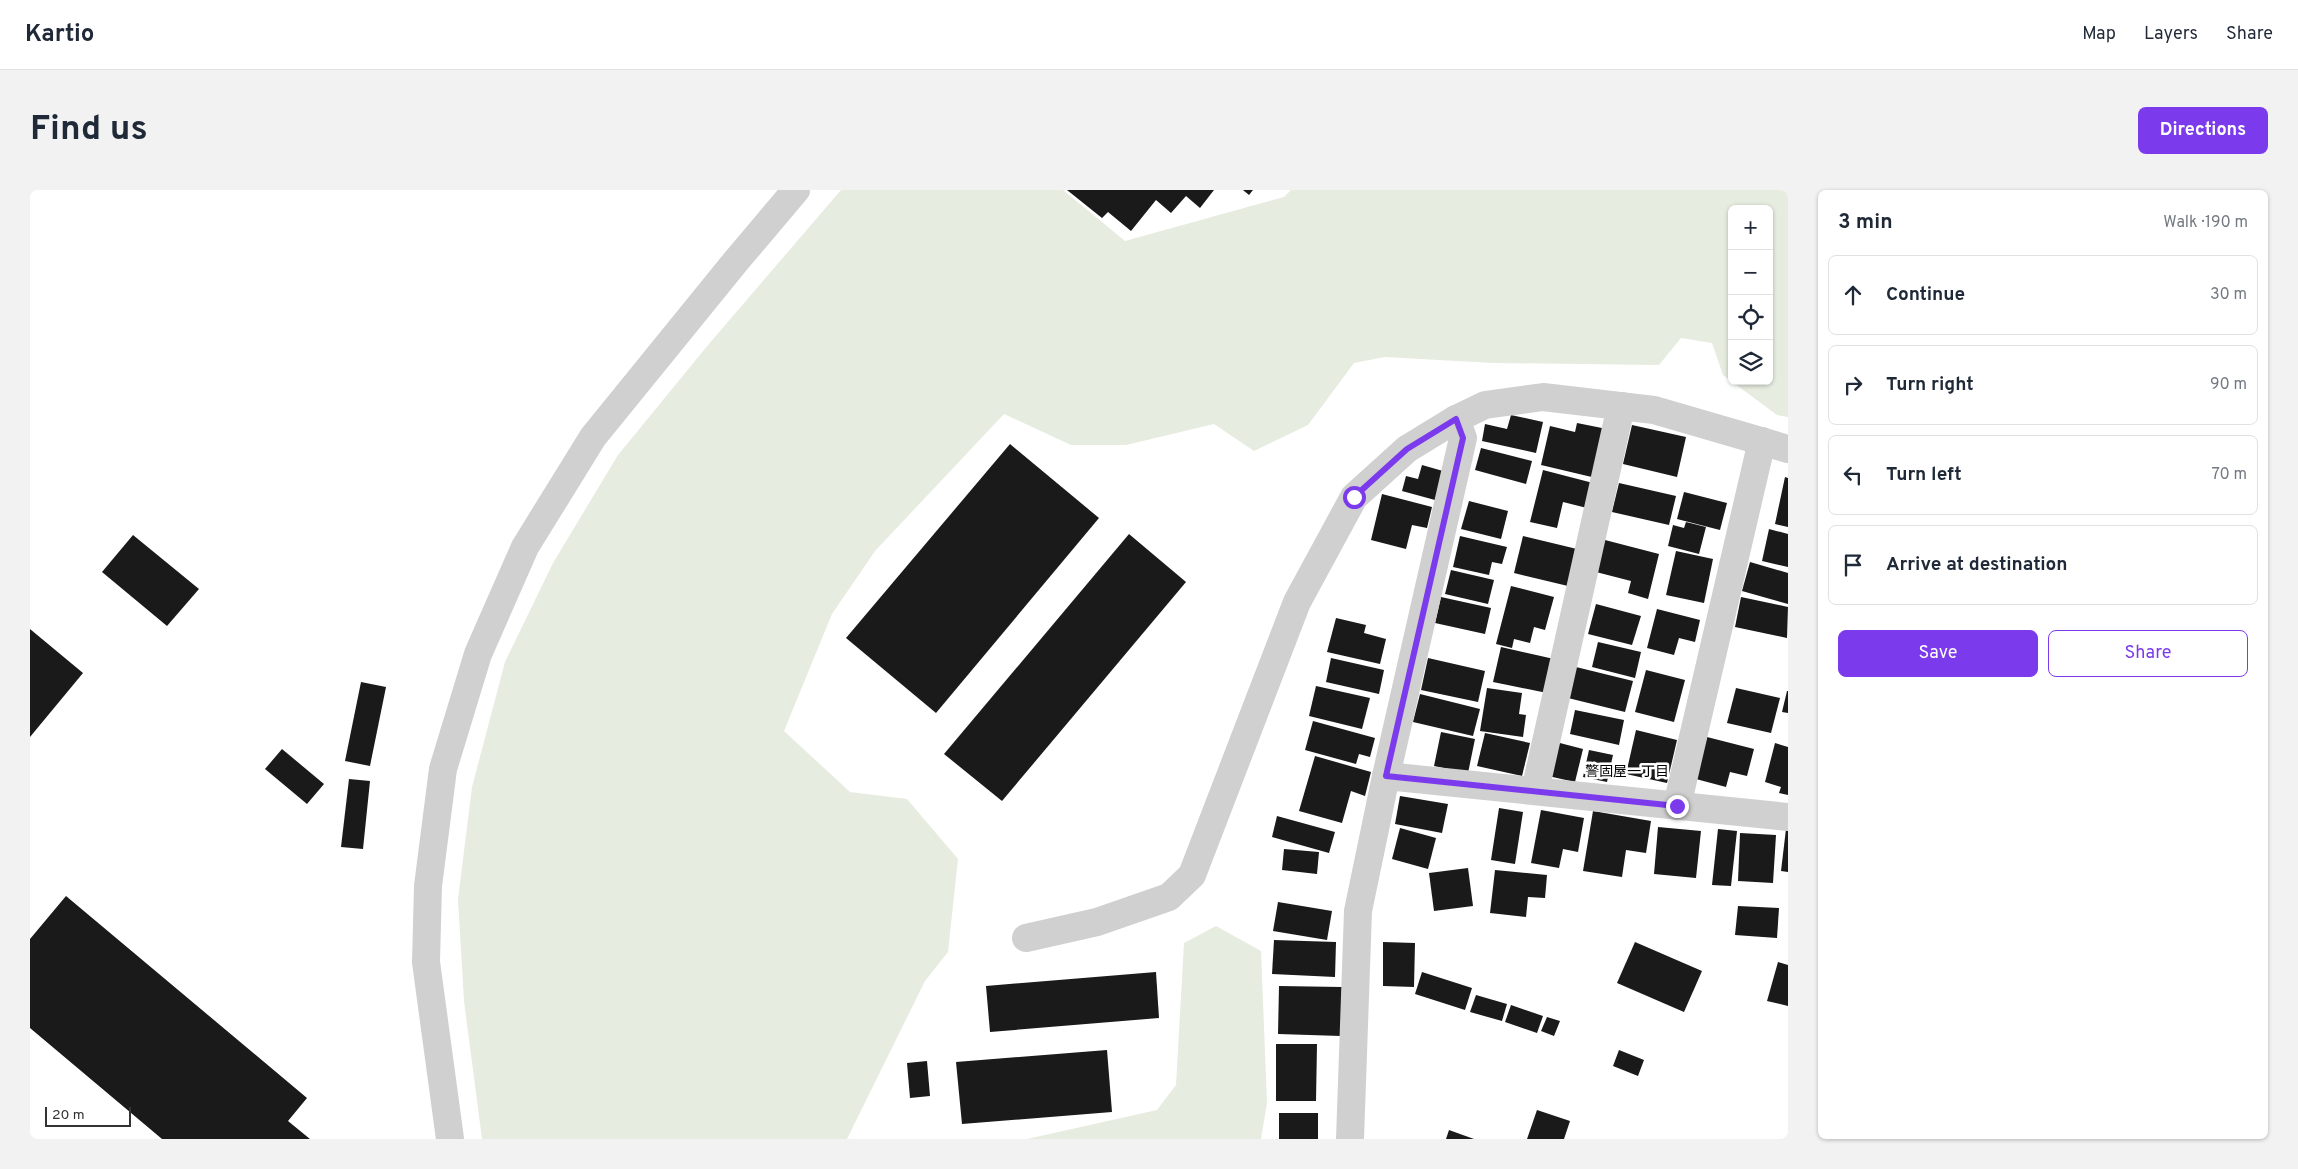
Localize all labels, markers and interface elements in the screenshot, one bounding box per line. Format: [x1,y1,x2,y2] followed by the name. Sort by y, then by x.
[25,20,94,50] text: Kartio
[2082,23,2116,46] text: Map
[2144,23,2198,46] text: Layers
[2226,23,2273,46] text: Share
[2138,107,2268,154] button: Directions
[30,108,148,152] text: Find us
[1728,205,1773,385] map controls
[1728,205,1773,250] button: +
[1838,209,1893,236] text: 3 min
[2163,213,2248,233] text: Walk · 190 m
[1728,250,1773,295] button: −
[1839,281,1867,309] icon: ahead
[1886,283,1965,307] text: Continue
[2210,285,2247,305] text: 30 m
[1728,295,1773,340] button: locate
[1728,340,1773,385] button: layers
[1839,371,1867,399] icon: right
[1886,373,1974,397] text: Turn right
[2210,375,2247,395] text: 90 m
[1839,461,1867,489] icon: left
[1886,463,1962,487] text: Turn left
[2212,465,2247,485] text: 70 m
[1343,486,1366,509] route start
[1839,551,1867,579] icon: arrive
[1886,553,2067,577] text: Arrive at destination
[1838,630,2038,677] button: Save
[2048,630,2248,677] button: Share
[1585,764,1669,781] district label: 警固屋一丁目
[1666,795,1689,818] route end
[45,1104,131,1127] scale bar
[52,1107,85,1124] text: 20 m

